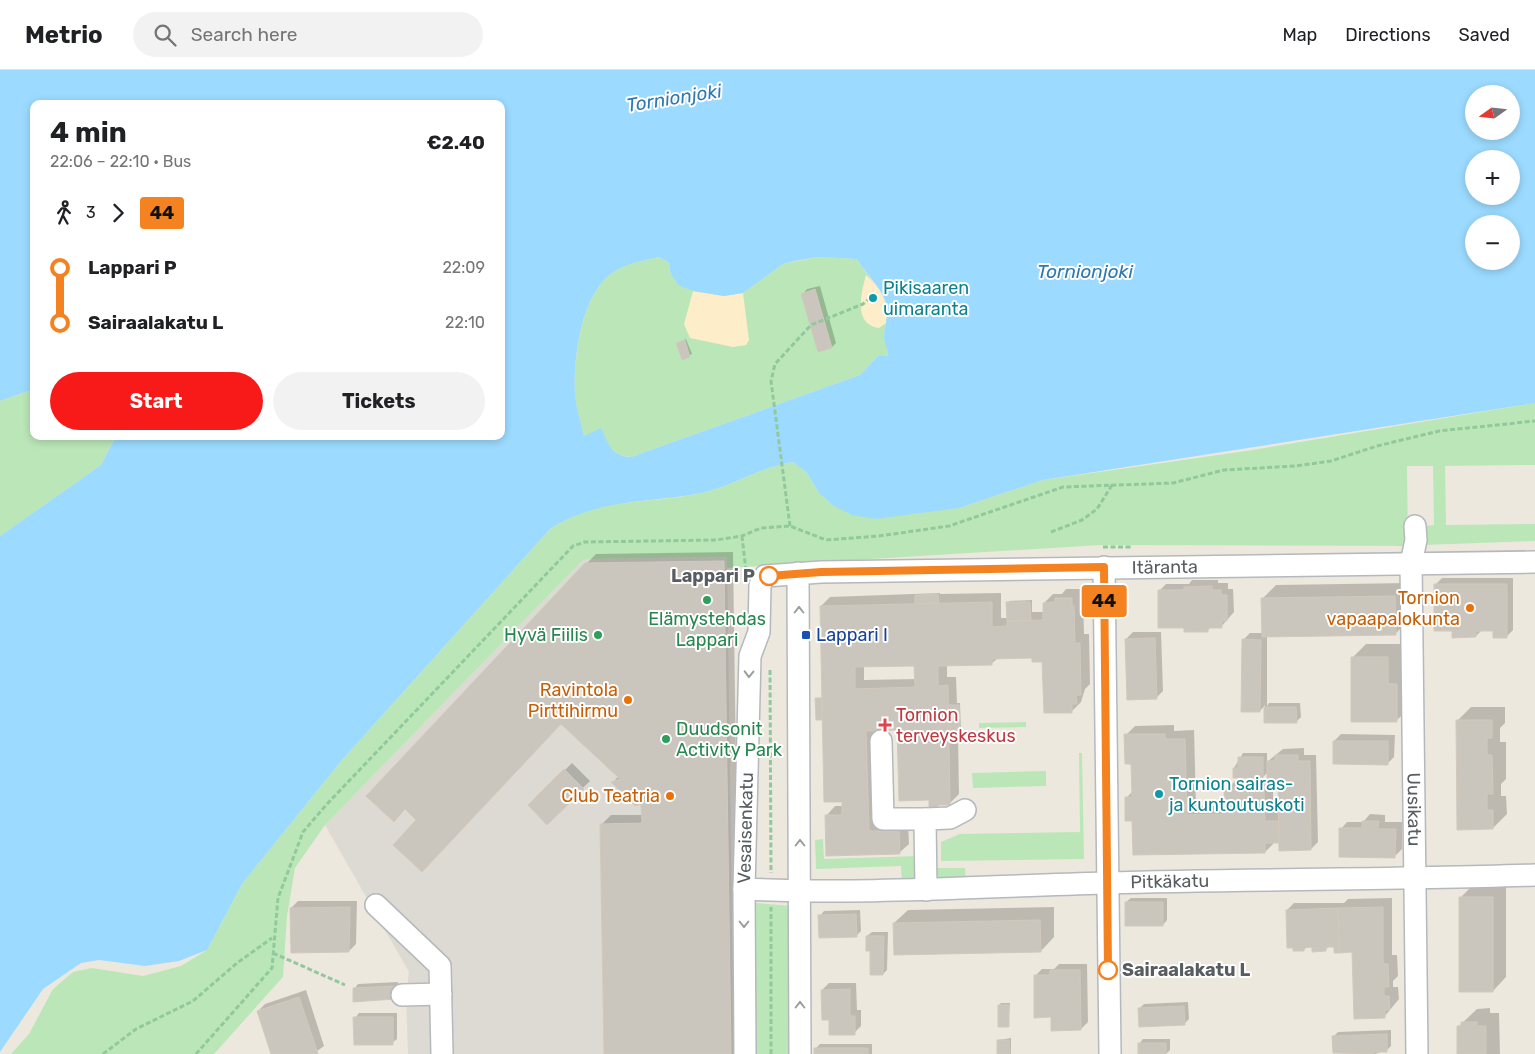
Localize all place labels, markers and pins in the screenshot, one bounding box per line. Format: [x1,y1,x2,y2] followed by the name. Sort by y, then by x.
[883,277,969,320] place label: Pikisaaren uimaranta
[867,292,879,304] marker: Pikisaaren uimaranta
[671,565,755,587] place label: Lappari P
[759,566,779,586] marker: Lappari P
[1327,587,1460,630] place label: Tornion vapaapalokunta
[701,594,713,606] marker: Elämystehdas Lappari
[1464,602,1476,614] marker: Tornion vapaapalokunta
[648,608,766,651] place label: Elämystehdas Lappari
[504,624,588,646] place label: Hyvä Fiilis
[816,624,888,646] place label: Lappari I
[592,629,604,641] marker: Hyvä Fiilis
[800,629,812,641] marker: Lappari I
[528,679,618,722] place label: Ravintola Pirttihirmu
[622,694,634,706] marker: Ravintola Pirttihirmu
[896,704,1016,747] place label: Tornion terveyskeskus
[676,718,783,761] place label: Duudsonit Activity Park
[878,718,892,732] marker: Tornion terveyskeskus
[660,733,672,745] marker: Duudsonit Activity Park
[1168,773,1305,816] place label: Tornion sairas- ja kuntoutuskoti
[561,785,660,807] place label: Club Teatria
[1153,788,1165,800] marker: Tornion sairas- ja kuntoutuskoti
[664,790,676,802] marker: Club Teatria
[1122,959,1250,981] place label: Sairaalakatu L
[1098,960,1118,980] marker: Sairaalakatu L

